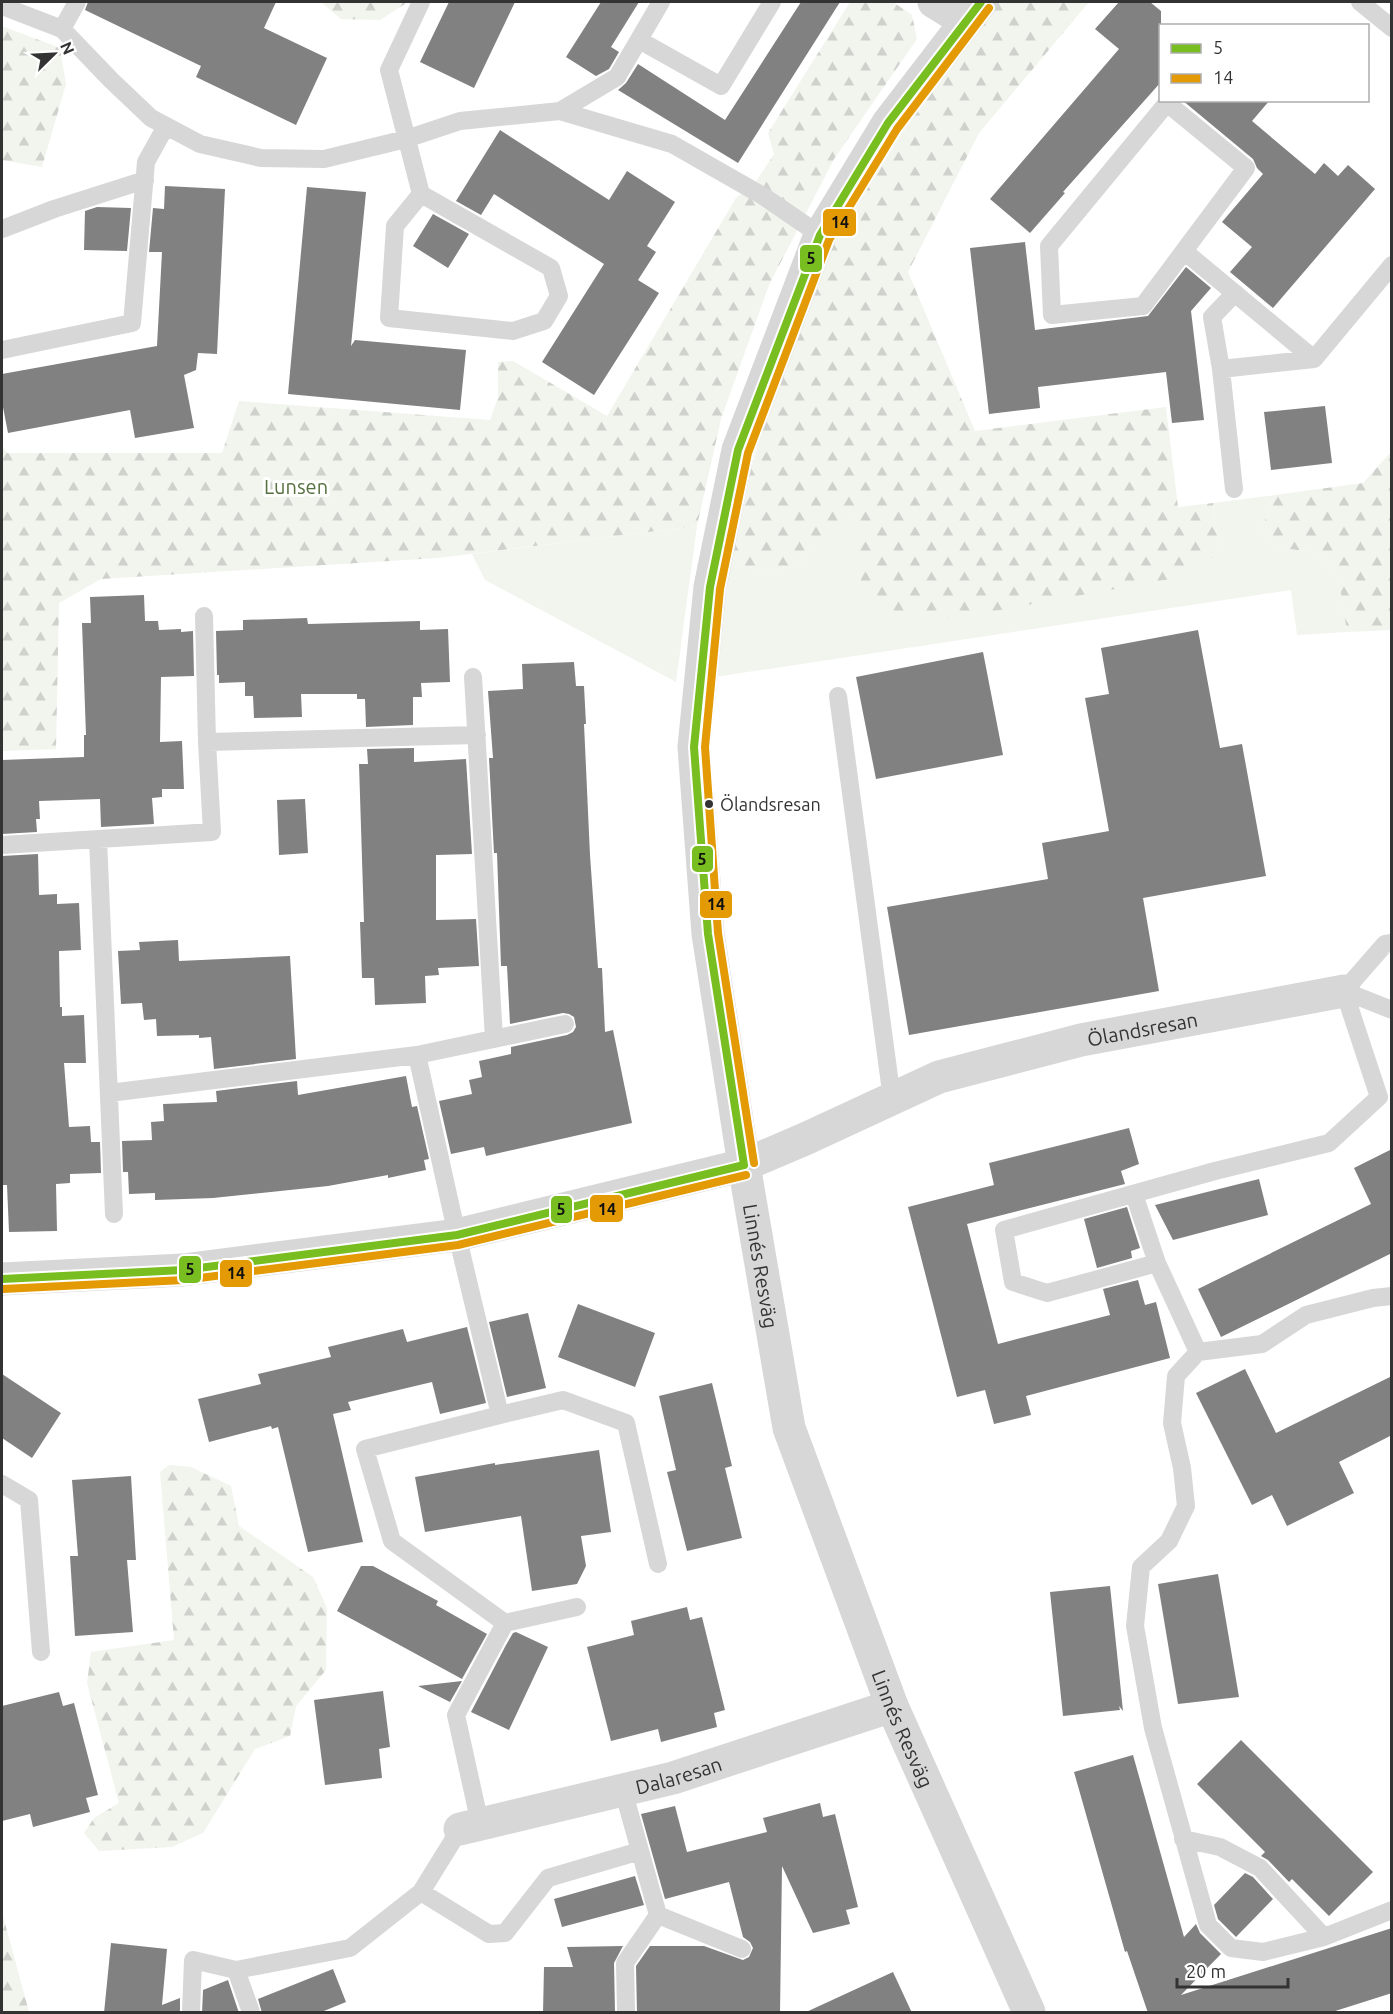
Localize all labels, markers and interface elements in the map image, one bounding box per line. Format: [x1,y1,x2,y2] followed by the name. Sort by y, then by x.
[24,24,84,84] north arrow
[1159,24,1369,102] legend
[1213,37,1223,57] text: 5
[57,39,78,57] text: N
[1213,67,1233,87] text: 14
[822,208,857,237] line badge: 14
[831,213,849,231] text: 14
[799,244,823,273] line badge: 5
[806,249,816,267] text: 5
[264,475,328,498] park label: Lunsen
[720,794,821,814] place label: Ölandsresan
[703,798,715,810] marker: Ölandsresan
[691,845,714,873] line badge: 5
[697,850,707,868] text: 5
[699,890,733,919] line badge: 14
[707,895,725,913] text: 14
[1085,1007,1199,1050] street label: Ölandsresan
[589,1194,624,1223] line badge: 14
[550,1195,573,1224] line badge: 5
[556,1200,566,1218] text: 5
[598,1200,616,1218] text: 14
[739,1202,783,1330] street label: Linnés Resväg
[178,1255,202,1284] line badge: 5
[219,1259,253,1288] line badge: 14
[185,1260,195,1278] text: 5
[227,1264,245,1282] text: 14
[868,1666,938,1791] street label: Linnés Resväg
[633,1751,725,1798] street label: Dalaresan
[1177,1951,1288,1989] scale bar
[1186,1961,1226,1981] text: 20 m

